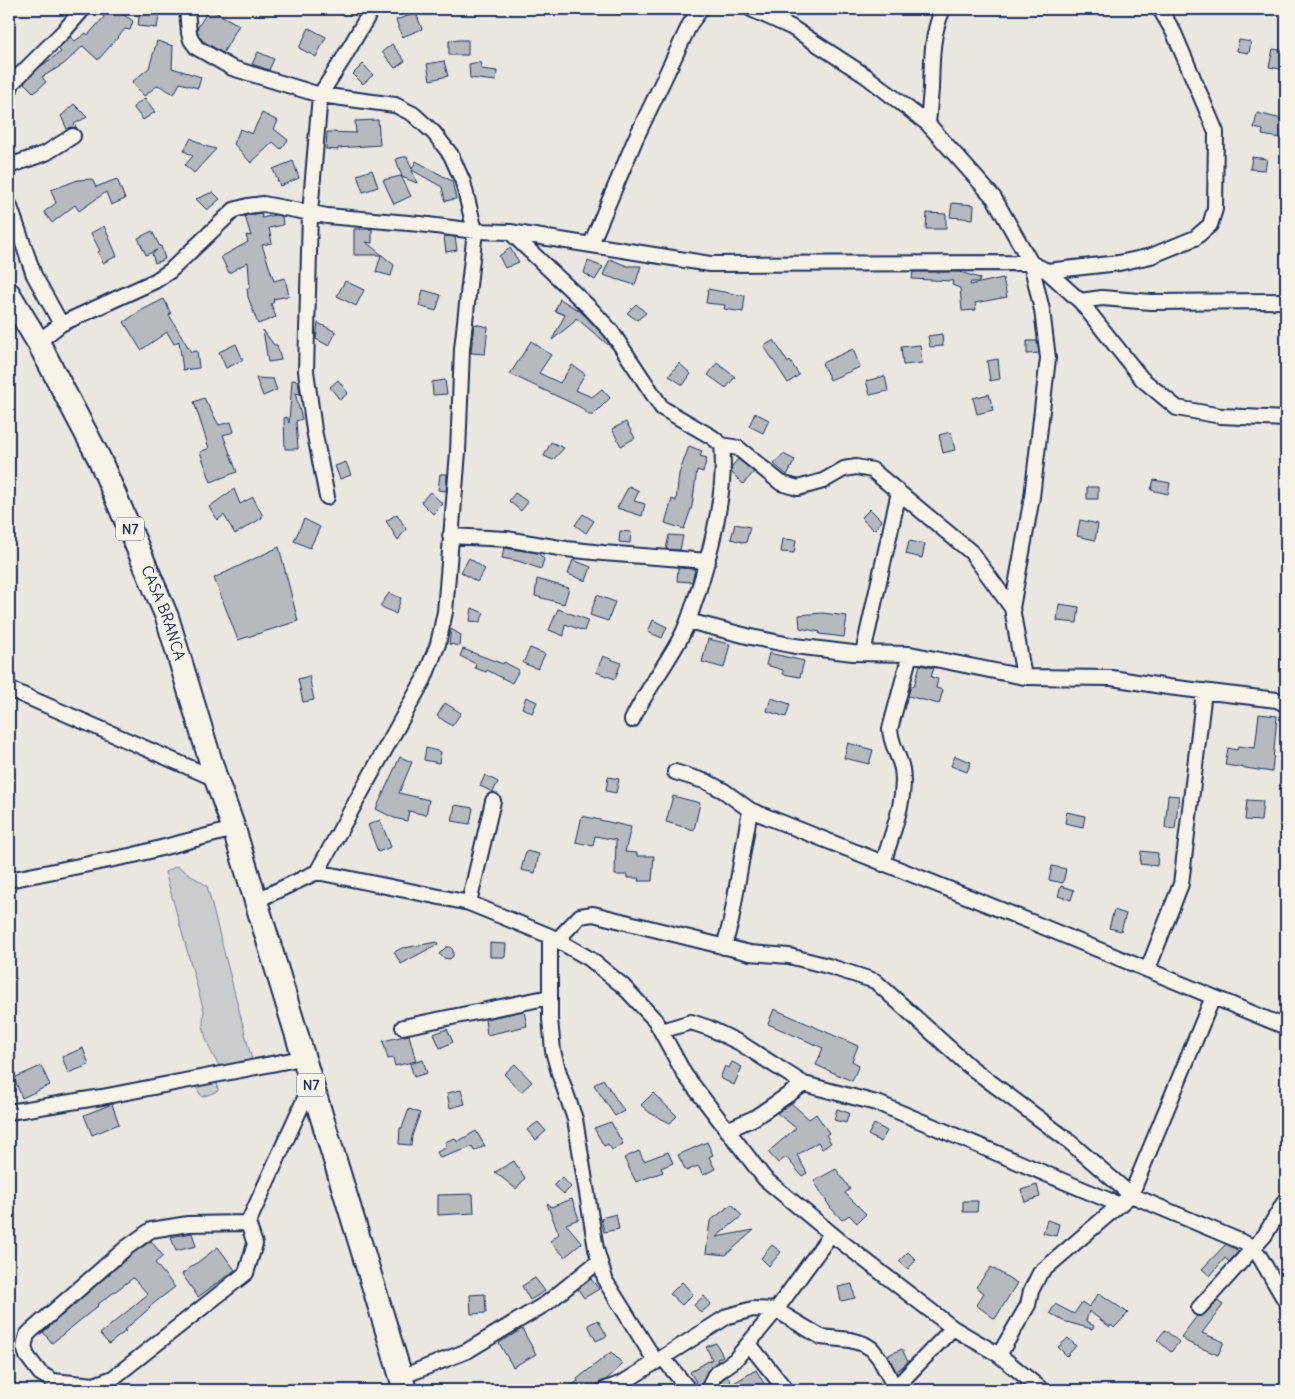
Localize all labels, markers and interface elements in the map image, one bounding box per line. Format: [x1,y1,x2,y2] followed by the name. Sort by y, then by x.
[116,518,144,540] road number: N7
[137,562,190,663] street label: CASA BRANCA
[297,1074,325,1096] road number: N7

